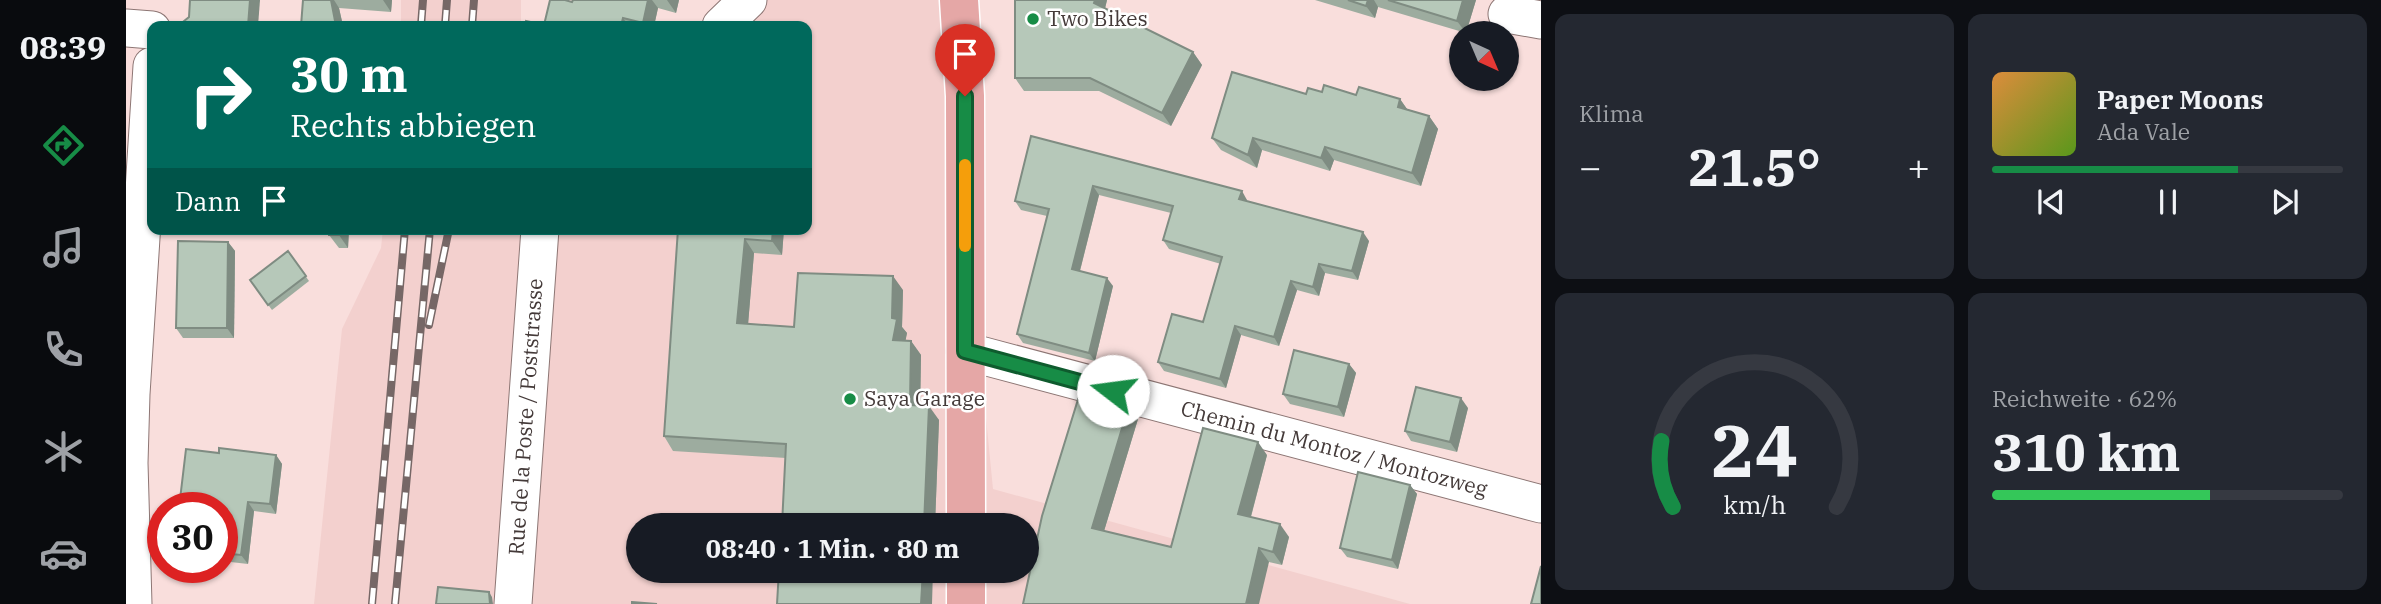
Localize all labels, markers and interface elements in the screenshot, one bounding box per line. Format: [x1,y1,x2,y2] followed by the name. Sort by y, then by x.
[1047,4,1148,32] place label: Two Bikes
[1025,11,1041,27] marker: Two Bikes
[1449,21,1519,91] north arrow
[1449,21,1519,91] map controls
[935,24,995,96] pin
[20,26,106,68] text: 08:39
[946,35,984,73] icon: arrive
[290,42,408,105] text: 30 m
[175,49,266,140] icon: right
[2097,82,2264,116] text: Paper Moons
[1579,98,1644,128] text: Klima
[290,104,536,146] text: Rechts abbiegen
[2097,116,2190,146] text: Ada Vale
[39,121,88,170] icon: directions
[1688,133,1821,200] text: 21.5°
[1579,142,1602,191] text: −
[1907,142,1930,191] text: +
[255,182,293,220] icon: arrive
[2032,183,2070,221] icon: previous
[2149,183,2187,221] icon: pause
[2266,183,2304,221] icon: next
[175,184,241,218] text: Dann
[39,223,88,272] icon: music
[501,278,549,556] street label: Rue de la Poste / Poststrasse
[39,325,88,374] icon: phone
[1076,354,1150,428] position arrow
[1992,383,2177,413] text: Reichweite · 62%
[864,384,985,412] place label: Saya Garage
[842,391,858,407] marker: Saya Garage
[1178,394,1491,503] street label: Chemin du Montoz / Montozweg
[1711,403,1798,498] text: 24
[1992,418,2181,485] text: 310 km
[39,427,88,476] icon: climate
[1723,488,1786,521] text: km/h
[147,492,238,583] speed limit sign: 30
[39,529,88,578] icon: car
[706,531,959,565] text: 08:40 · 1 Min. · 80 m

